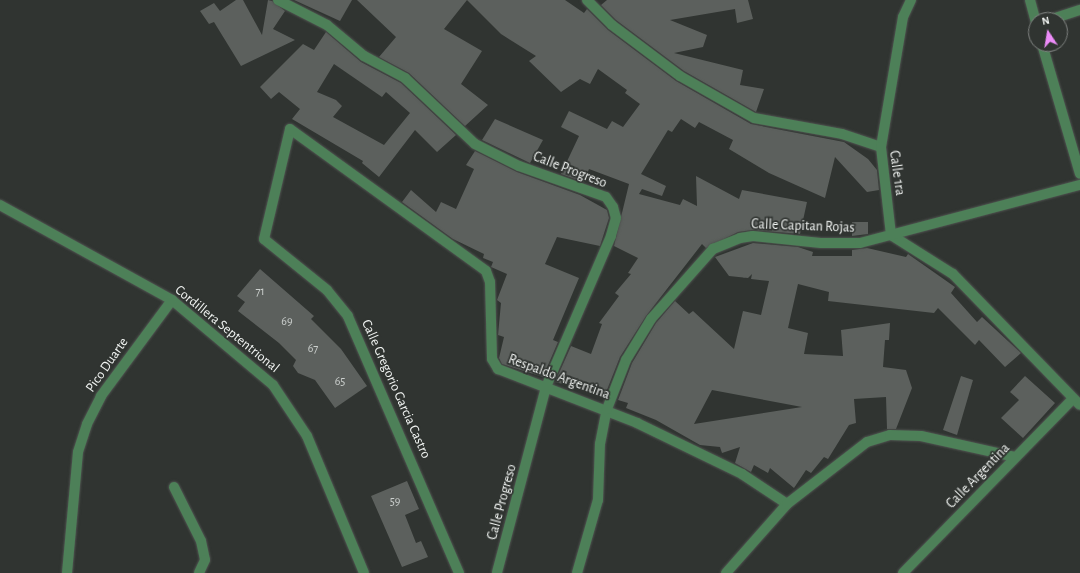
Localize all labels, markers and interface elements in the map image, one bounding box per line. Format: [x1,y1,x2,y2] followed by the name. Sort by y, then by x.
[1028,12,1068,52] north arrow
[1041,15,1050,27] text: N
[531,148,609,192] street label: Calle Progreso
[886,150,908,196] street label: Calle 1ra
[751,216,855,236] street label: Calle Capitan Rojas
[171,282,283,376] street label: Cordillera Septentrional
[255,285,265,299] house number: 71
[281,315,293,329] house number: 69
[358,317,434,461] street label: Calle Gregorio Garcia Castro
[82,334,132,396] street label: Pico Duarte
[308,342,318,356] house number: 67
[506,351,612,403] street label: Respaldo Argentina
[335,375,345,389] house number: 65
[943,440,1013,512] street label: Calle Argentina
[484,462,520,542] street label: Calle Progreso
[390,495,400,509] house number: 59

